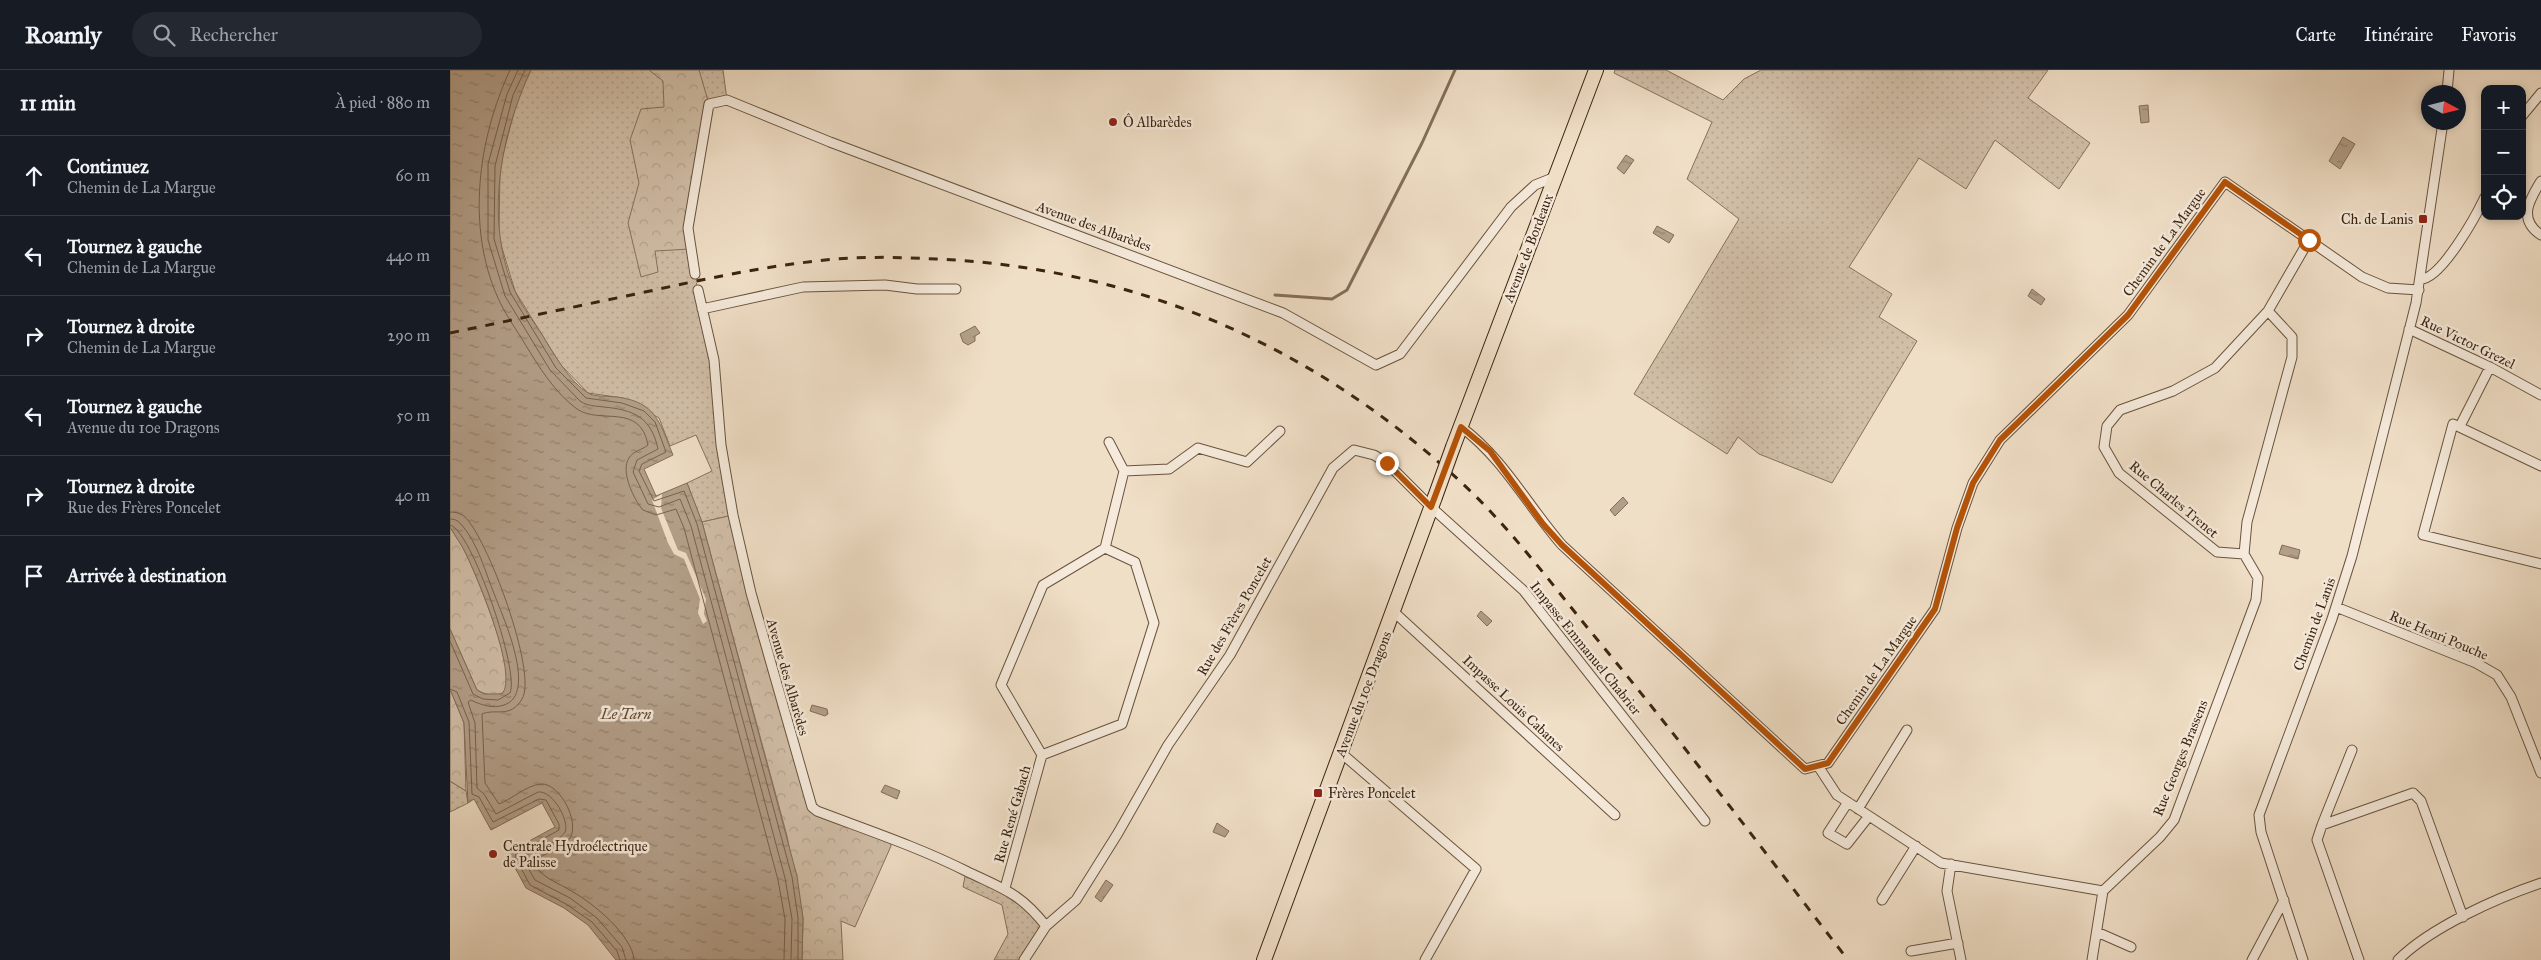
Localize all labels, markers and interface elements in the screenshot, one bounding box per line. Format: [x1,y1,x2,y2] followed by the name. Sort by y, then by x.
[132,12,482,57] search box
[25,20,102,50] text: Roamly
[150,21,178,49] icon: search
[190,23,278,46] text: Rechercher
[2296,24,2336,46] text: Carte
[2364,24,2433,46] text: Itinéraire
[2461,24,2516,46] text: Favoris
[2421,85,2466,130] north arrow
[2481,85,2526,220] map controls
[2481,85,2526,130] button: +
[20,90,76,116] text: 11 min
[335,93,430,112] text: À pied · 880 m
[1123,113,1192,131] place label: Ô Albarèdes
[1107,116,1119,128] marker: Ô Albarèdes
[2481,130,2526,175] button: −
[67,155,149,178] text: Continuez
[20,162,48,190] icon: ahead
[396,166,430,185] text: 60 m
[2481,175,2526,220] button: locate
[67,178,216,197] text: Chemin de La Margue
[2119,185,2210,300] street label: Chemin de La Margue
[1500,191,1557,306] street label: Avenue de Bordeaux
[1033,197,1154,255] street label: Avenue des Albarèdes
[2341,211,2413,228] place label: Ch. de Lanis
[2417,213,2429,225] marker: Ch. de Lanis
[2298,229,2321,252] route start
[67,235,202,258] text: Tournez à gauche
[20,242,48,270] icon: left
[386,246,430,265] text: 440 m
[67,258,216,277] text: Chemin de La Margue
[2418,312,2518,373] street label: Rue Victor Grezel
[67,315,195,338] text: Tournez à droite
[20,322,48,350] icon: right
[387,326,430,345] text: 290 m
[67,338,216,357] text: Chemin de La Margue
[67,395,202,418] text: Tournez à gauche
[20,402,48,430] icon: left
[396,406,430,425] text: 50 m
[67,418,220,437] text: Avenue du 10e Dragons
[1376,452,1399,475] route end
[2126,457,2222,542] street label: Rue Charles Trenet
[67,475,195,498] text: Tournez à droite
[20,482,48,510] icon: right
[395,486,430,505] text: 40 m
[67,498,221,517] text: Rue des Frères Poncelet
[1193,554,1275,679] street label: Rue des Frères Poncelet
[20,562,48,590] icon: arrive
[67,564,226,587] text: Arrivée à destination
[2290,575,2339,673] street label: Chemin de Lanis
[1526,578,1645,719] street label: Impasse Emmanuel Chabrier
[2387,607,2491,664] street label: Rue Henri Pouche
[1832,612,1921,728] street label: Chemin de La Margue
[762,616,812,738] street label: Avenue des Albarèdes
[1331,629,1395,761] street label: Avenue du 10e Dragons
[1459,652,1568,755] street label: Impasse Louis Cabanes
[2149,698,2212,819] street label: Rue Georges Brassens
[600,705,651,723] water label: Le Tarn
[990,763,1035,865] street label: Rue René Gabach
[1328,785,1416,802] place label: Frères Poncelet
[1312,787,1324,799] marker: Frères Poncelet
[503,838,648,871] place label: Centrale Hydroélectrique de Palisse
[487,848,499,860] marker: Centrale Hydroélectrique de Palisse

